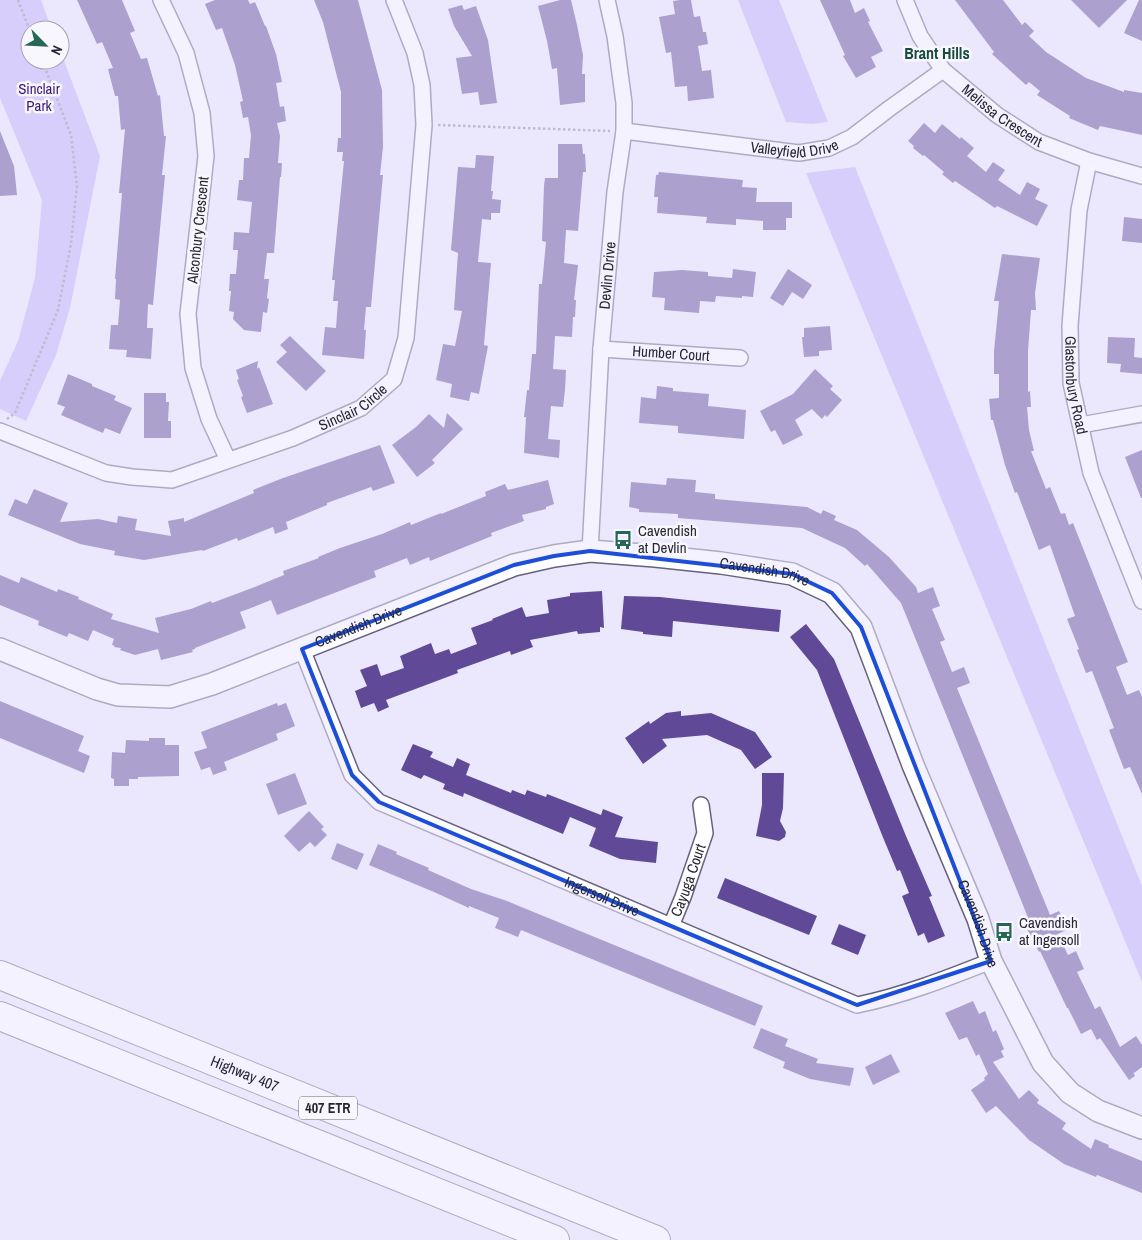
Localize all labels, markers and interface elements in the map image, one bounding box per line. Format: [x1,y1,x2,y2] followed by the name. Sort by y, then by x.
[20,20,70,70] north arrow
[904,42,970,64] district label: Brant Hills
[47,43,67,58] text: N
[18,78,60,116] park label: Sinclair Park
[958,79,1046,152] street label: Melissa Crescent
[749,134,842,163] street label: Valleyfield Drive
[181,175,214,285] street label: Alconbury Crescent
[594,241,621,310] street label: Devlin Drive
[1060,336,1093,436] street label: Glastonbury Road
[632,340,711,366] street label: Humber Court
[315,379,392,436] street label: Sinclair Circle
[638,520,697,558] place label: Cavendish at Devlin
[612,529,634,551] bus stop icon: Cavendish at Devlin
[718,552,814,591] street label: Cavendish Drive
[312,599,405,652] street label: Cavendish Drive
[665,840,711,920] street label: Cayuga Court
[562,871,643,921] street label: Ingersoll Drive
[953,876,1004,971] street label: Cavendish Drive
[1019,912,1079,950] place label: Cavendish at Ingersoll
[993,921,1015,943] bus stop icon: Cavendish at Ingersoll
[208,1050,282,1097] street label: Highway 407
[299,1096,357,1120] road number: 407 ETR

